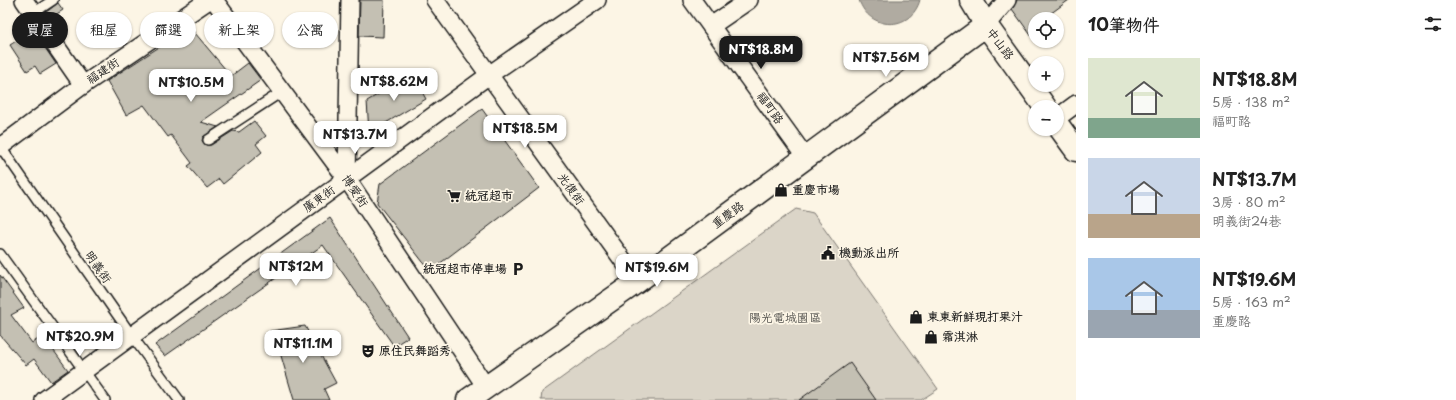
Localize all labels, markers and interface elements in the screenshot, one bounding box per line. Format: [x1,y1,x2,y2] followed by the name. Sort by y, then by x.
[1088,11,1160,37] text: 10筆物件
[12,12,68,48] chip: 買屋
[76,12,132,48] chip: 租屋
[140,12,196,48] chip: 篩選
[204,12,274,48] chip: 新上架
[282,12,338,48] chip: 公寓
[1028,12,1064,136] map controls
[1028,12,1064,48] button: locate
[1422,13,1444,35] icon: filters
[983,24,1019,63] street label: 中山路
[720,36,802,70] pin: NT$18.8M
[728,39,794,58] text: NT$18.8M
[845,44,927,78] pin: NT$7.56M
[852,47,920,66] text: NT$7.56M
[82,53,122,88] street label: 福建街
[1028,56,1064,92] button: +
[1212,66,1297,92] text: NT$18.8M
[353,68,435,102] pin: NT$8.62M
[150,69,232,103] pin: NT$10.5M
[360,71,428,90] text: NT$8.62M
[158,72,224,91] text: NT$10.5M
[1120,74,1168,122] icon: home
[753,88,789,127] street label: 福町路
[1212,92,1290,111] text: 5房 · 138 m²
[1028,100,1064,136] button: −
[1212,111,1251,130] text: 福町路
[484,115,566,149] pin: NT$18.5M
[492,118,558,137] text: NT$18.5M
[314,121,396,155] pin: NT$13.7M
[323,124,387,143] text: NT$13.7M
[1212,166,1297,192] text: NT$13.7M
[554,169,590,208] street label: 光復街
[338,170,373,210] street label: 博愛街
[1120,174,1168,222] icon: home
[299,180,338,216] street label: 廣東街
[792,180,840,198] place label: 重慶市場
[773,182,789,198] shop icon: 重慶市場
[465,186,513,204] place label: 統冠超市
[446,188,462,204] supermarket icon: 統冠超市
[1212,192,1286,211] text: 3房 · 80 m²
[708,196,747,232] street label: 重慶路
[1212,211,1281,230] text: 明義街24巷
[839,243,900,261] place label: 機動派出所
[820,245,836,261] public building icon: 機動派出所
[81,247,117,286] street label: 明義街
[263,253,329,287] pin: NT$12M
[616,254,698,288] pin: NT$19.6M
[269,256,323,275] text: NT$12M
[625,257,689,276] text: NT$19.6M
[423,259,507,277] place label: 統冠超市停車場
[510,261,526,277] parking icon: 統冠超市停車場
[1212,266,1296,292] text: NT$19.6M
[1120,274,1168,322] icon: home
[1212,292,1291,311] text: 5房 · 163 m²
[927,307,1023,325] place label: 東東新鮮現打果汁
[749,308,821,326] park label: 陽光電城園區
[908,309,924,325] shop icon: 東東新鮮現打果汁
[1212,311,1251,330] text: 重慶路
[39,323,121,357] pin: NT$20.9M
[46,326,114,345] text: NT$20.9M
[942,327,978,345] place label: 霜淇淋
[923,329,939,345] shop icon: 霜淇淋
[262,330,344,364] pin: NT$11.1M
[273,333,333,352] text: NT$11.1M
[379,341,451,359] place label: 原住民舞蹈秀
[360,343,376,359] theatre icon: 原住民舞蹈秀

